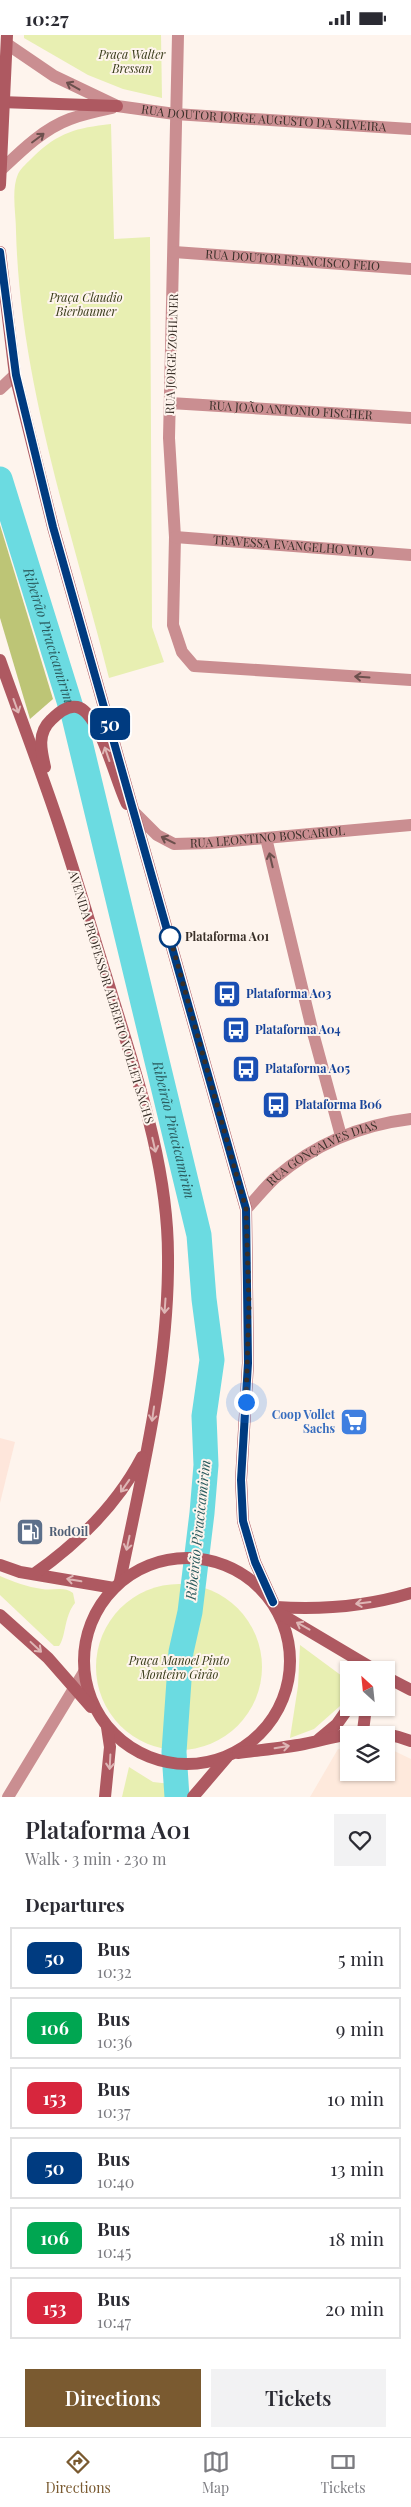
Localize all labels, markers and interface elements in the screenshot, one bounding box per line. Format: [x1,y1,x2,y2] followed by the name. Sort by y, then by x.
[25,5,69,31] text: 10:27
[98,46,166,76] park label: Praça Walter Bressan
[65,81,80,91] one-way arrow
[140,100,387,134] street label: RUA DOUTOR JORGE AUGUSTO DA SILVEIRA
[31,133,44,144] one-way arrow
[205,245,381,274] street label: RUA DOUTOR FRANCISCO FEIO
[48,289,123,319] park label: Praça Claudio Bierbaumer
[161,293,181,415] street label: RUA JORGE ZOHLNER
[209,396,373,423] street label: RUA JOÃO ANTONIO FISCHER
[213,531,375,559] street label: TRAVESSA EVANGELHO VIVO
[19,564,79,706] water label: Ribeirão Piracicamirim
[355,672,371,681] one-way arrow
[12,698,21,713] one-way arrow
[88,708,132,740] line badge: 50
[100,712,120,736] text: 50
[102,747,111,762] one-way arrow
[190,822,346,851] street label: RUA LEONTINO BOSCARIOL
[160,835,175,845] one-way arrow
[266,852,275,868] one-way arrow
[65,867,158,1125] street label: AVENIDA PROFESSOR ALBERTO VOLLET SACHS
[159,926,181,948] marker: Plataforma A01
[185,928,269,944] place label: Plataforma A01
[212,979,242,1009] bus stop icon: Plataforma A03
[246,985,331,1001] place label: Plataforma A03
[221,1015,251,1045] bus stop icon: Plataforma A04
[255,1021,341,1037] place label: Plataforma A04
[231,1054,261,1084] bus stop icon: Plataforma A05
[148,1058,200,1200] water label: Ribeirão Piracicamirim
[265,1060,350,1076] place label: Plataforma A05
[261,1090,291,1120] bus stop icon: Plataforma B06
[295,1096,382,1112] place label: Plataforma B06
[262,1116,379,1189] street label: RUA GONÇALVES DIAS
[149,1136,159,1152] one-way arrow
[161,1298,170,1314] one-way arrow
[234,1390,259,1415] your location
[148,1405,158,1421] one-way arrow
[272,1406,336,1436] place label: Coop Vollet Sachs
[339,1407,369,1437] supermarket icon: Coop Vollet Sachs
[181,1459,214,1602] water label: Ribeirão Piracicamirim
[120,1479,130,1493] one-way arrow
[15,1517,45,1547] fuel station icon: RodOil
[49,1523,89,1539] place label: RodOil
[123,1534,132,1550] one-way arrow
[66,1575,82,1585] one-way arrow
[356,1598,372,1608] one-way arrow
[297,1621,311,1631] one-way arrow
[30,1641,43,1653] one-way arrow
[128,1652,229,1682] park label: Praça Manoel Pinto Monteiro Girão
[340,1661,395,1716] north arrow
[340,1661,395,1781] map controls
[340,1726,395,1781] button: layers
[273,1742,289,1752] one-way arrow
[105,1754,114,1770] one-way arrow
[25,1813,191,1845] text: Plataforma A01
[334,1814,386,1866] button: heart
[25,1848,167,1869] text: Walk · 3 min · 230 m
[25,1891,125,1917] text: Departures
[97,1935,130,1961] text: Bus
[338,1945,384,1971] text: 5 min
[45,1946,64,1970] text: 50
[97,1961,132,1982] text: 10:32
[97,2005,130,2031] text: Bus
[336,2015,384,2041] text: 9 min
[40,2016,69,2040] text: 106
[97,2031,132,2052] text: 10:36
[97,2075,130,2101] text: Bus
[327,2085,384,2111] text: 10 min
[43,2086,66,2110] text: 153
[97,2101,131,2122] text: 10:37
[97,2145,130,2171] text: Bus
[330,2155,384,2181] text: 13 min
[45,2156,64,2180] text: 50
[97,2171,134,2192] text: 10:40
[97,2215,130,2241] text: Bus
[329,2225,384,2251] text: 18 min
[40,2226,69,2250] text: 106
[97,2241,131,2262] text: 10:45
[97,2285,130,2311] text: Bus
[325,2295,384,2321] text: 20 min
[43,2296,66,2320] text: 153
[97,2311,131,2332] text: 10:47
[25,2369,201,2427] button: Directions
[211,2369,386,2427] button: Tickets
[45,2448,111,2497] tab: Directions
[202,2448,230,2497] tab: Map
[320,2448,366,2497] tab: Tickets

